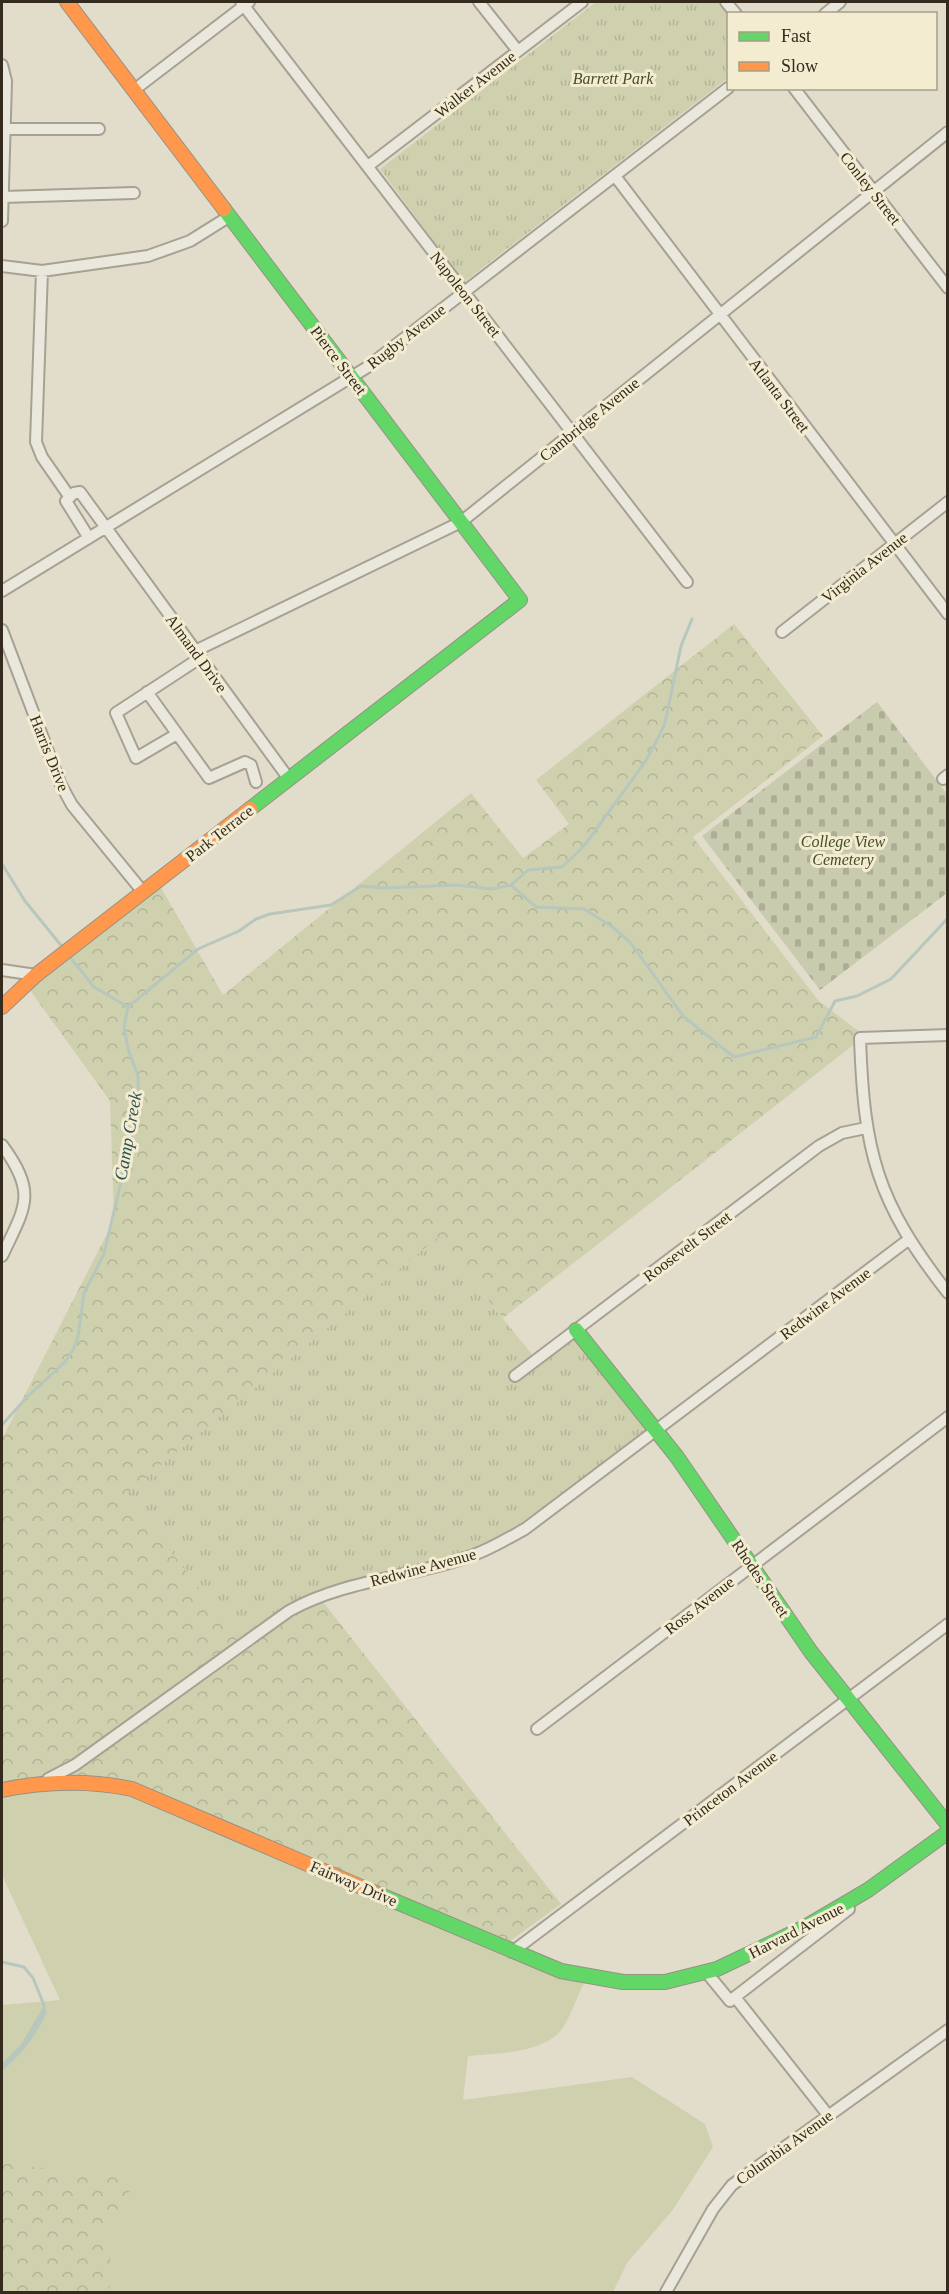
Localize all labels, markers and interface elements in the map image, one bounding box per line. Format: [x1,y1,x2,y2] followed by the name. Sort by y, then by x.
[727,12,937,90] legend
[781,26,811,46] text: Fast
[432,48,519,121] street label: Walker Avenue
[781,56,818,76] text: Slow
[573,70,654,87] park label: Barrett Park
[836,149,905,229] street label: Conley Street
[426,248,505,341] street label: Napoleon Street
[364,301,449,373] street label: Rugby Avenue
[307,323,370,398] street label: Pierce Street
[746,355,813,436] street label: Atlanta Street
[536,374,643,465] street label: Cambridge Avenue
[818,529,911,607] street label: Virginia Avenue
[163,611,231,695] street label: Almand Drive
[27,713,72,794] street label: Harris Drive
[182,802,256,865] street label: Park Terrace
[801,833,886,869] park label: College View Cemetery
[110,1089,146,1182] water label: Camp Creek
[640,1208,735,1285] street label: Roosevelt Street
[777,1264,874,1343] street label: Redwine Avenue
[729,1536,793,1621] street label: Rhodes Street
[368,1545,478,1590] street label: Redwine Avenue
[661,1573,737,1638] street label: Ross Avenue
[680,1748,781,1829] street label: Princeton Avenue
[307,1857,400,1910] street label: Fairway Drive
[746,1899,846,1962] street label: Harvard Avenue
[733,2107,836,2188] street label: Columbia Avenue

